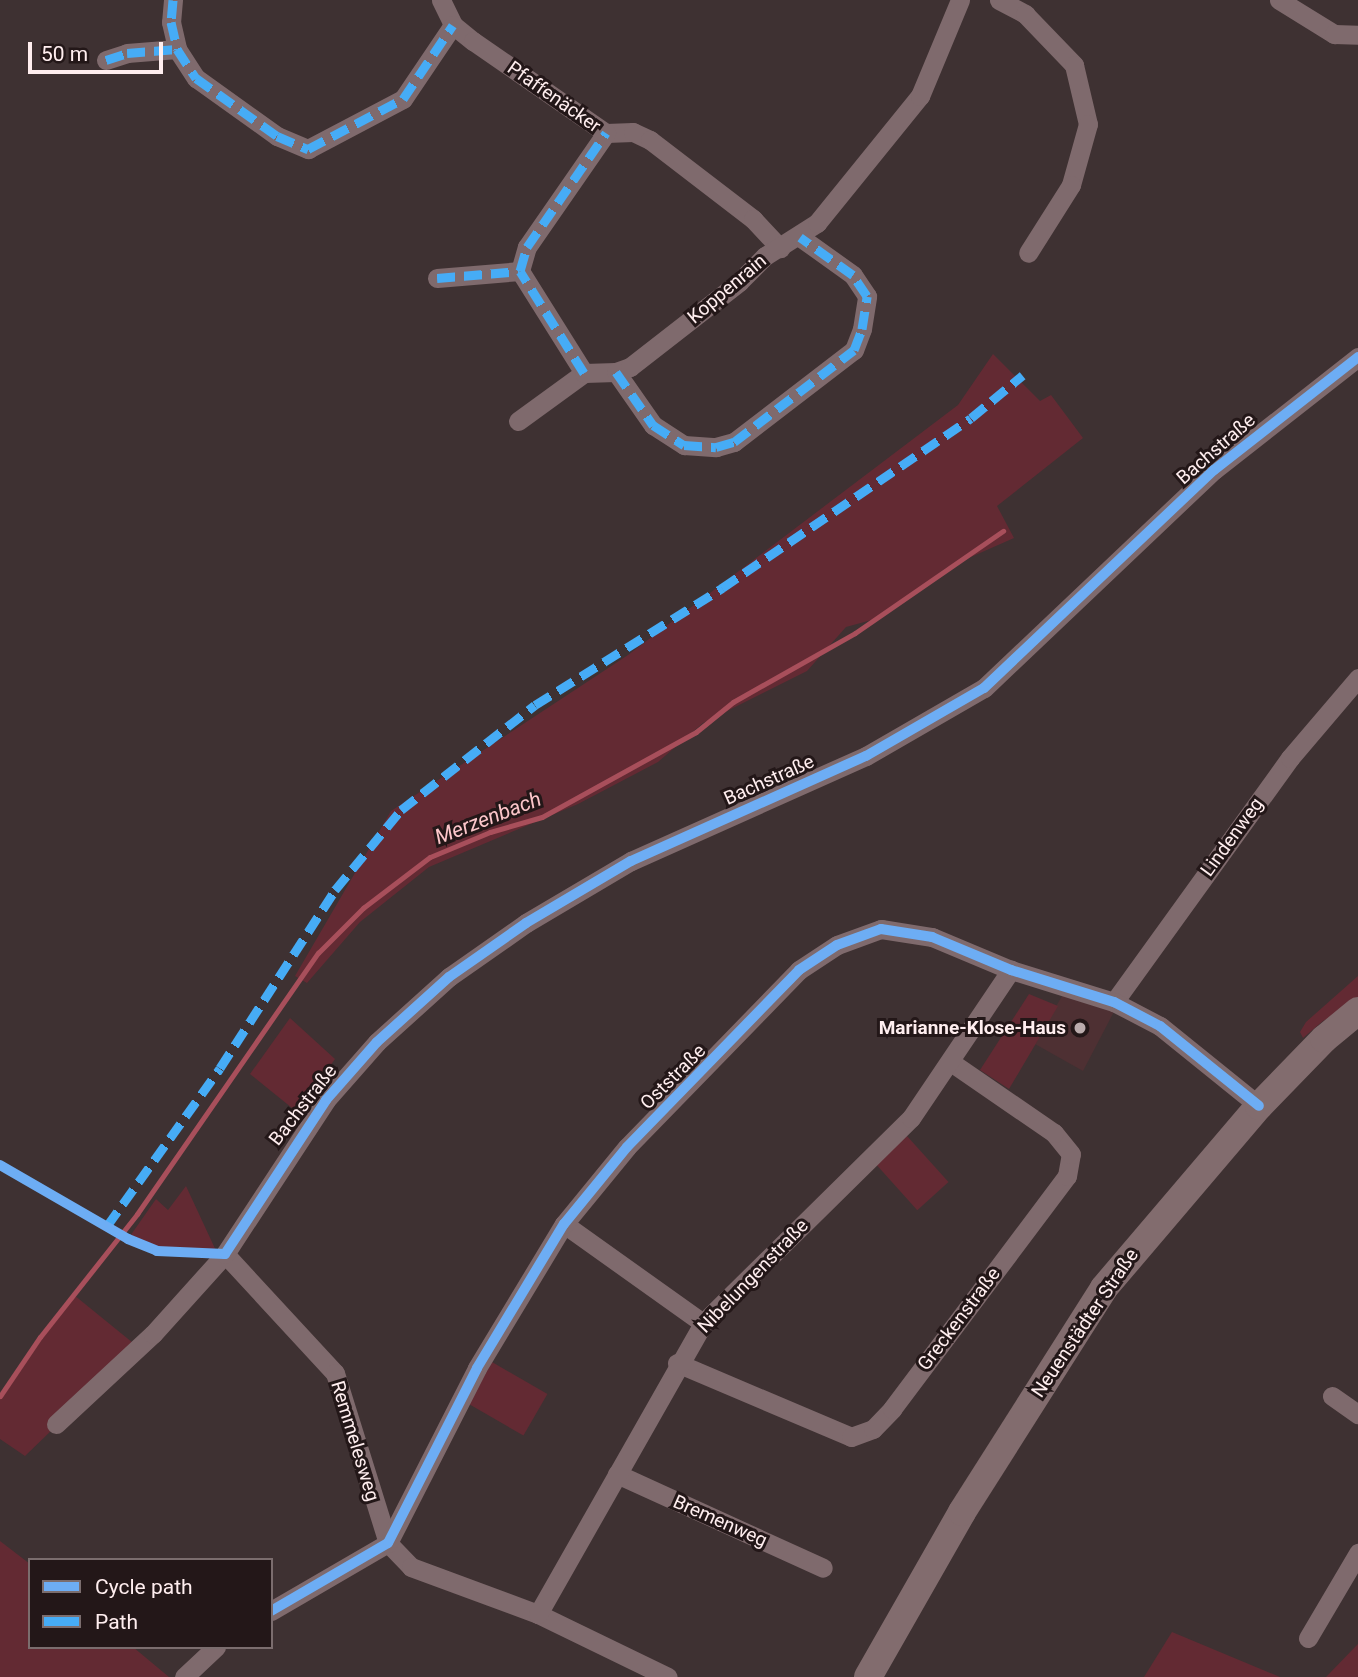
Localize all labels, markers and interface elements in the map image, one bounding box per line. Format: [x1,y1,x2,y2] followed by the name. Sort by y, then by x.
[32,28,166,72] scale bar
[41,42,88,66] text: 50 m
[503,56,605,138] street label: Pfaffenäcker
[683,249,771,329] street label: Koppenrain
[1172,409,1260,489] street label: Bachstraße
[720,750,818,810] street label: Bachstraße
[431,786,545,850] water label: Merzenbach
[1196,793,1268,881] street label: Lindenweg
[879,1017,1066,1039] place label: Marianne-Klose-Haus
[1072,1020,1088,1036] marker: Marianne-Klose-Haus
[636,1040,710,1114] street label: Oststraße
[264,1060,342,1150] street label: Bachstraße
[693,1214,813,1338] street label: Nibelungenstraße
[1027,1244,1143,1402] street label: Neuenstädter Straße
[913,1263,1005,1375] street label: Greckenstraße
[326,1378,384,1504] street label: Remmelesweg
[669,1490,771,1552] street label: Bremenweg
[28,1558,273,1649] legend
[95,1575,193,1599] text: Cycle path
[95,1610,138,1634] text: Path

